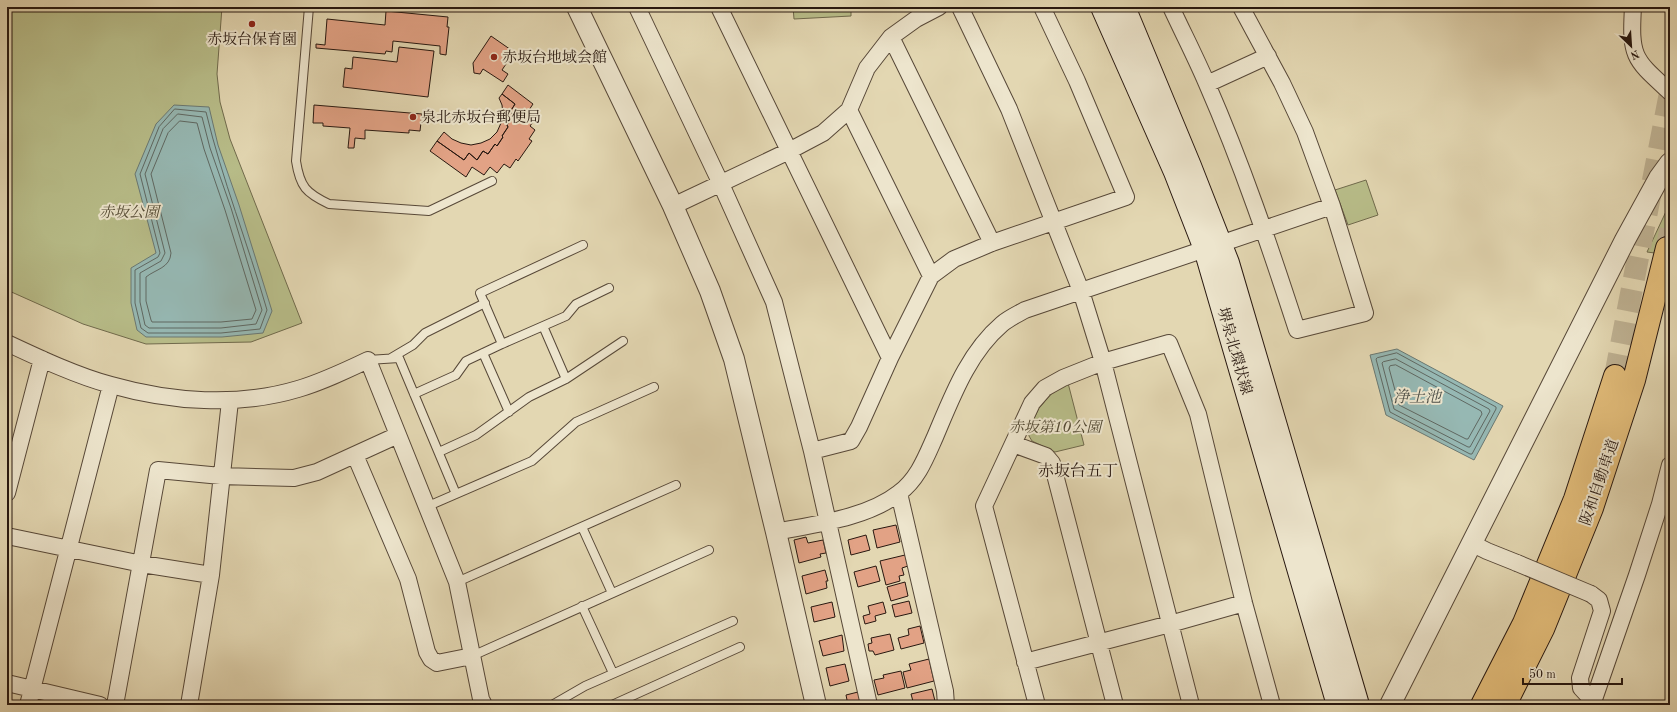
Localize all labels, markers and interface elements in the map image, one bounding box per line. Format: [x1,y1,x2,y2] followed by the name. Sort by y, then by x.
[247,19,257,29] marker: 赤坂台保育園
[1611,26,1651,66] north arrow
[207,31,297,48] place label: 赤坂台保育園
[1628,47,1641,61] text: N
[502,49,607,66] place label: 赤坂台地域会館
[489,52,499,62] marker: 赤坂台地域会館
[421,109,541,126] place label: 泉北赤坂台郵便局
[408,112,418,122] marker: 泉北赤坂台郵便局
[99,204,162,221] park label: 赤坂公園
[1214,306,1255,397] street label: 堺泉北環状線
[1393,388,1443,406] water label: 浄土池
[1009,419,1104,436] park label: 赤坂第10公園
[1577,437,1622,527] street label: 阪和自動車道
[1038,462,1118,480] district label: 赤坂台五丁
[1523,660,1622,686] scale bar
[1529,668,1556,681] text: 50 m

